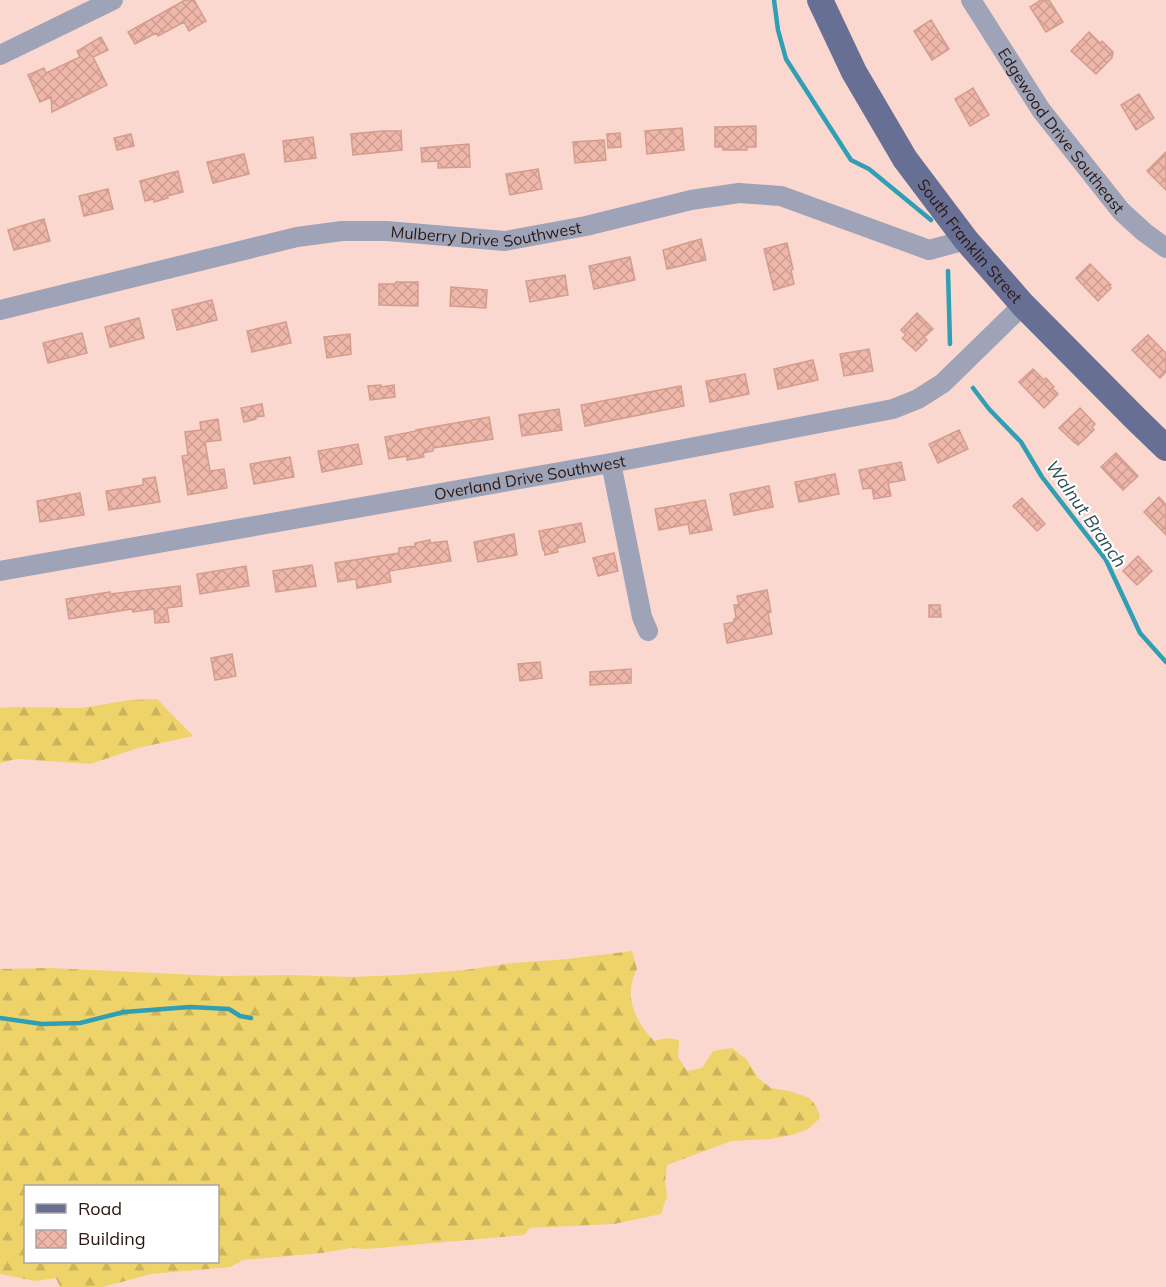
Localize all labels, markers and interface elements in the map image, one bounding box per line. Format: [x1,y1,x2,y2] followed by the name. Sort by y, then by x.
[994,44,1129,218] street label: Edgewood Drive Southeast
[913,175,1027,307] street label: South Franklin Street
[390,217,583,251] street label: Mulberry Drive Southwest
[433,450,628,504] street label: Overland Drive Southwest
[1041,456,1132,572] water label: Walnut Branch
[24,1185,219,1263] legend
[78,1197,122,1220] text: Road
[78,1227,146,1250] text: Building

